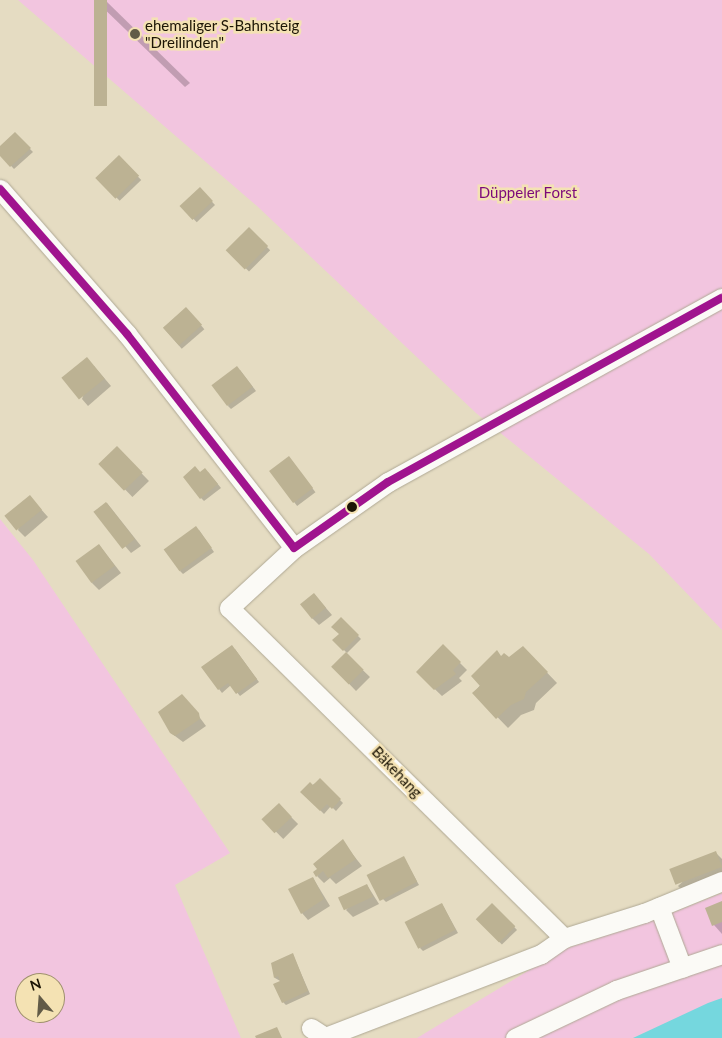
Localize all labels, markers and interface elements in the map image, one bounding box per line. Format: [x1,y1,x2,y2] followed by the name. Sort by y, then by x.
[145,16,300,51] place label: ehemaliger S-Bahnsteig "Dreilinden"
[129,28,141,40] marker: ehemaliger S-Bahnsteig "Dreilinden"
[479,184,577,202] park label: Düppeler Forst
[347,502,357,512] unlabelled marker
[368,743,426,801] street label: Bäkehang
[15,973,65,1023] north arrow
[28,974,43,994] text: N

